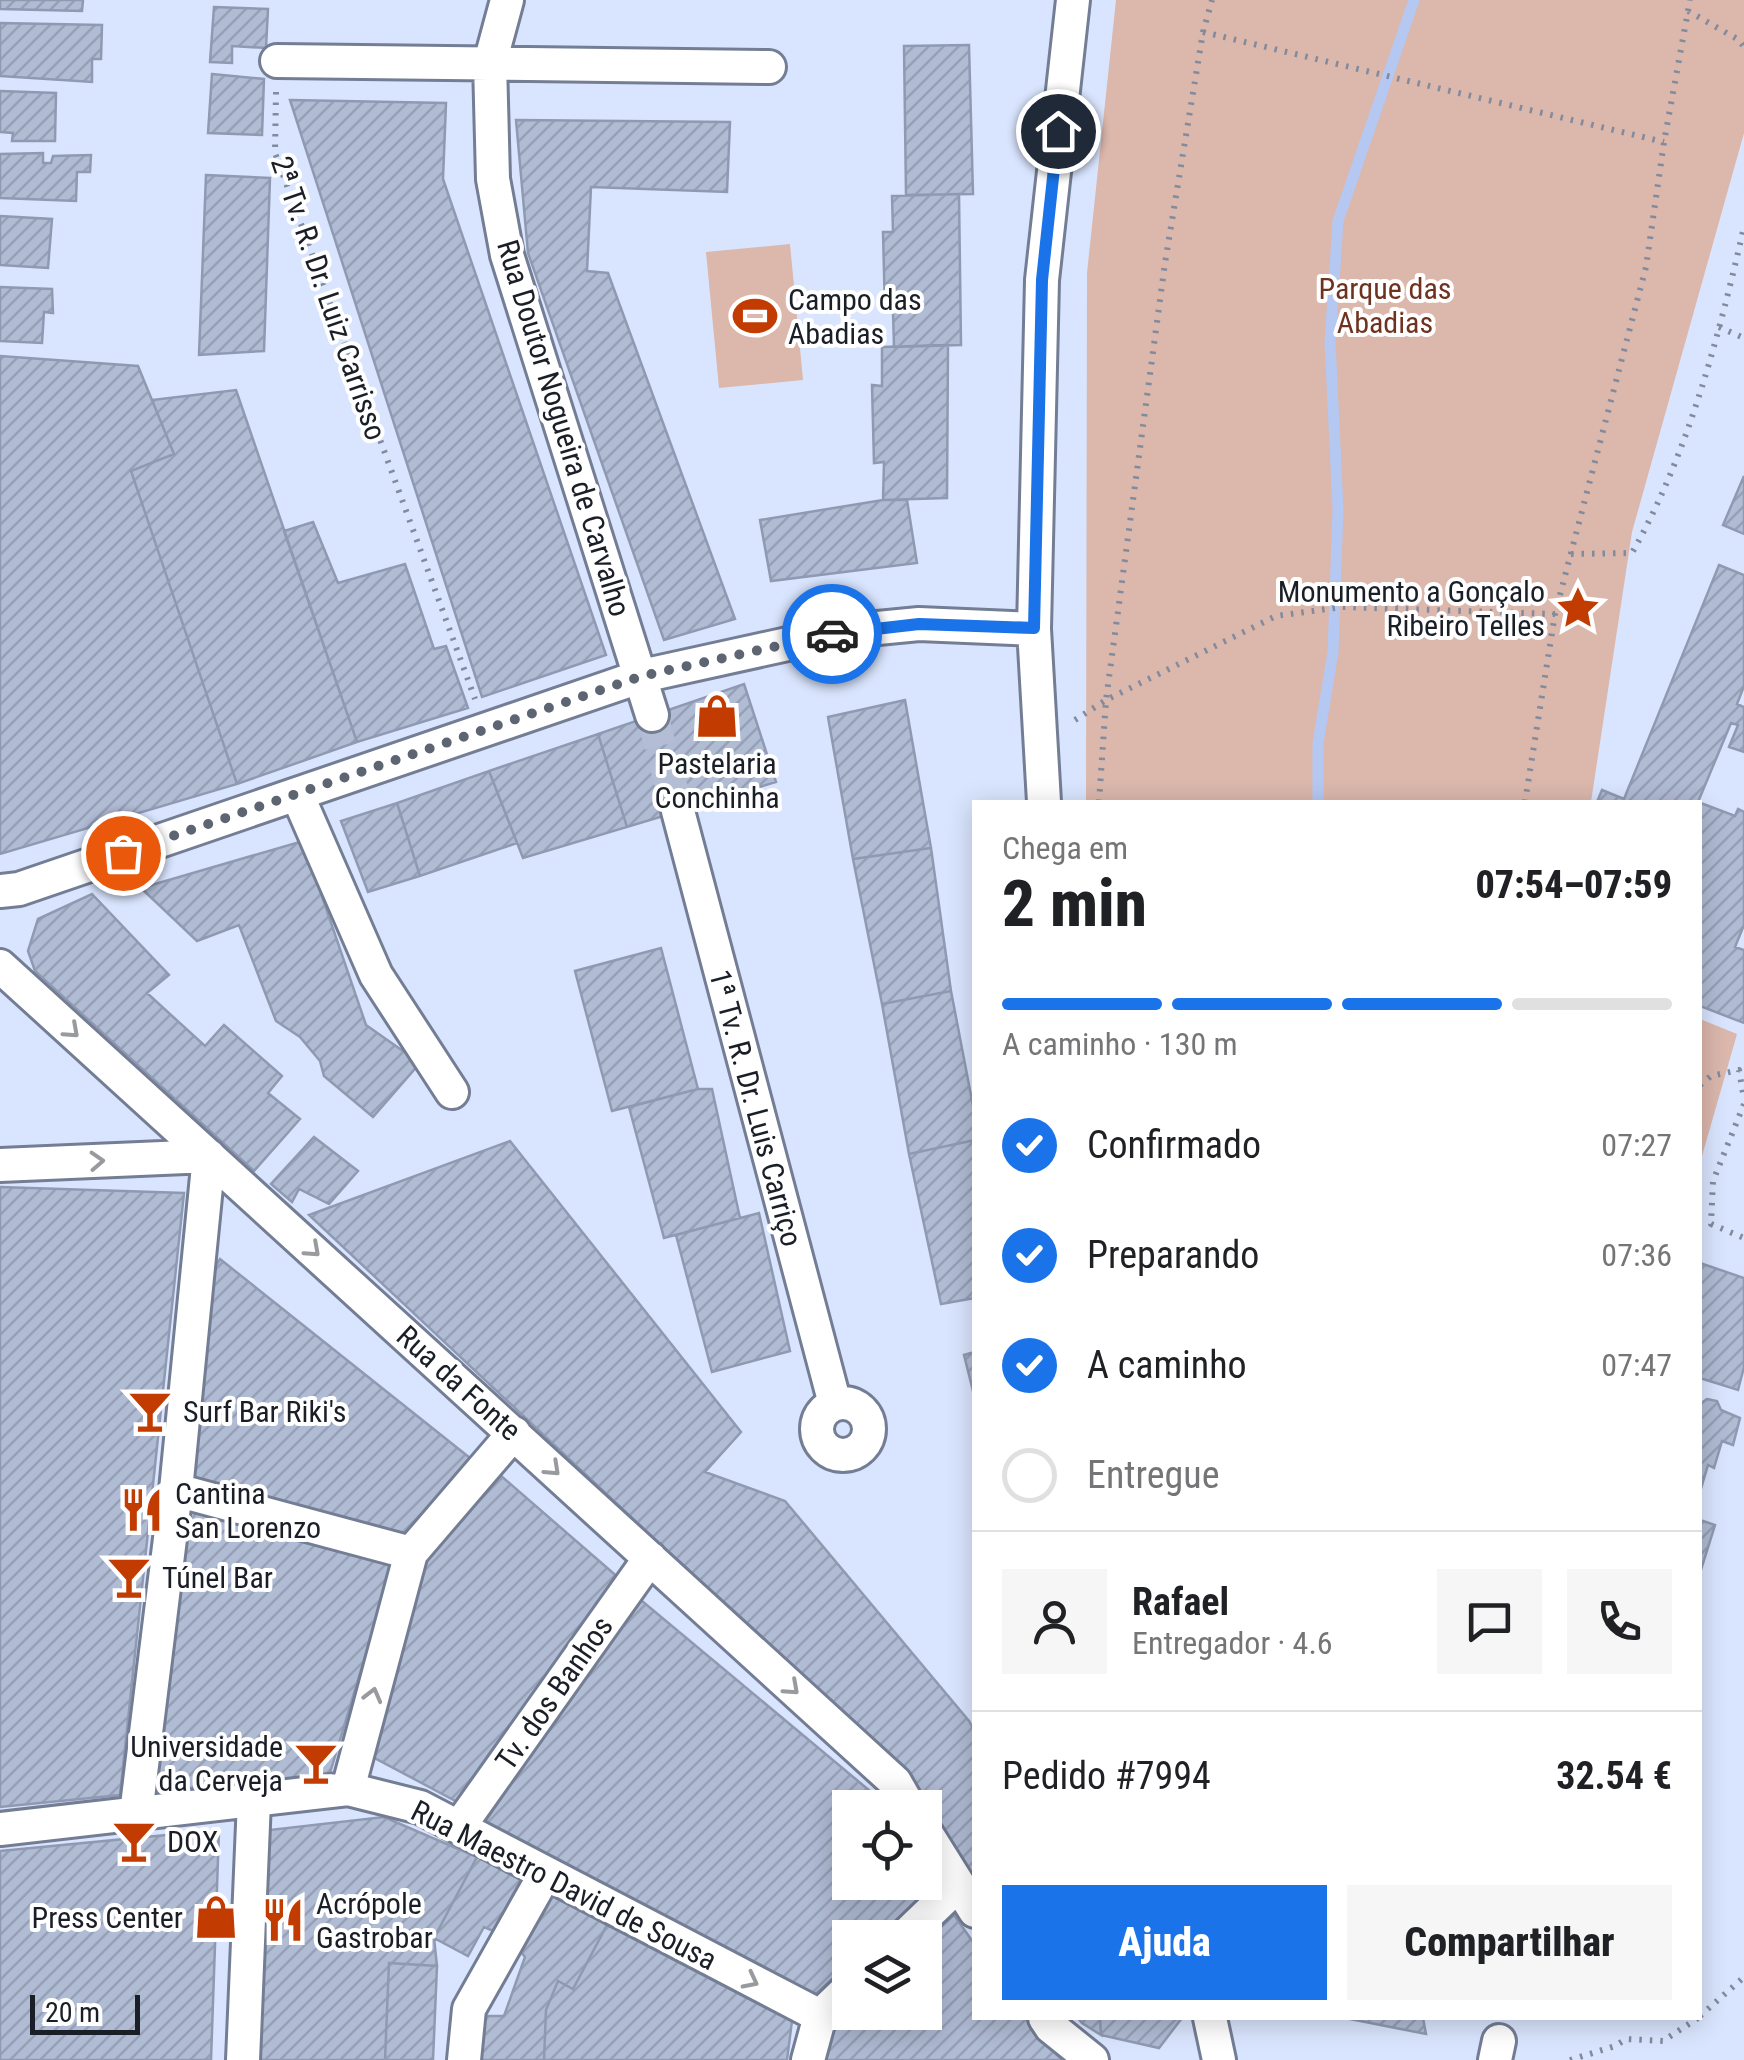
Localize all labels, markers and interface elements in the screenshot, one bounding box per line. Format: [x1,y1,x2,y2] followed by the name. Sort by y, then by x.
[1016,89,1101,174] pin
[1031,104,1086,159] icon: home
[264,152,394,444] street label: 2ª Tv. R. Dr. Luiz Carrisso
[490,236,638,620] street label: Rua Doutor Nogueira de Carvalho
[1318,271,1452,340] park label: Parque das Abadias
[788,282,922,351] place label: Campo das Abadias
[731,292,779,340] sports icon: Campo das Abadias
[1278,574,1545,643] place label: Monumento a Gonçalo Ribeiro Telles
[782,584,882,684] courier
[1554,584,1602,632] place icon: Monumento a Gonçalo Ribeiro Telles
[805,607,860,662] icon: car
[693,692,741,740] shop icon: Pastelaria Conchinha
[654,746,780,815] place label: Pastelaria Conchinha
[81,811,166,896] pin
[96,826,151,881] icon: bag
[1002,829,1128,867] text: Chega em
[1475,863,1672,907] text: 07:54–07:59
[1002,866,1147,942] text: 2 min
[702,966,810,1250] street label: 1ª Tv. R. Dr. Luis Carriço
[60,1020,79,1038] one-way arrow
[1002,1025,1238,1063] text: A caminho · 130 m
[1002,1118,1057,1173] icon: check
[1087,1123,1261,1167] text: Confirmado
[1601,1126,1672,1164] text: 07:27
[90,1150,106,1171] one-way arrow
[1002,1228,1057,1283] icon: check
[1087,1233,1259,1277] text: Preparando
[1601,1236,1672,1274] text: 07:36
[301,1238,319,1256] one-way arrow
[390,1318,528,1448] street label: Rua da Fonte
[1002,1338,1057,1393] icon: check
[1087,1343,1247,1387] text: A caminho
[1601,1346,1672,1384] text: 07:47
[126,1387,174,1435] bar icon: Surf Bar Riki's
[183,1394,347,1429] place label: Surf Bar Riki's
[1087,1453,1220,1497] text: Entregue
[541,1457,560,1475] one-way arrow
[175,1476,321,1545] place label: Cantina San Lorenzo
[118,1486,166,1534] restaurant icon: Cantina San Lorenzo
[105,1553,153,1601] bar icon: Túnel Bar
[162,1560,273,1595] place label: Túnel Bar
[1002,1569,1107,1674] button: person
[1437,1569,1542,1674] button: chat
[1567,1569,1672,1674] button: phone
[1132,1580,1229,1624] text: Rafael
[488,1609,620,1777] street label: Tv. dos Banhos
[1132,1624,1333,1662] text: Entregador · 4.6
[781,1677,799,1695] one-way arrow
[362,1687,383,1704] one-way arrow
[130,1729,283,1798] place label: Universidade da Cerveja
[292,1739,340,1787] bar icon: Universidade da Cerveja
[1002,1754,1211,1798] text: Pedido #7994
[1556,1754,1672,1798] text: 32.54 €
[832,1790,942,2030] map controls
[832,1790,942,1900] button: locate
[406,1793,722,1977] street label: Rua Maestro David de Sousa
[110,1817,158,1865] bar icon: DOX
[167,1824,218,1859] place label: DOX
[1002,1885,1327,2000] button: Ajuda
[1347,1885,1672,2000] button: Compartilhar
[316,1886,433,1955] place label: Acrópole Gastrobar
[192,1893,240,1941] shop icon: Press Center
[259,1896,307,1944] restaurant icon: Acrópole Gastrobar
[32,1900,183,1935] place label: Press Center
[832,1920,942,2030] button: layers
[740,1969,758,1988] one-way arrow
[30,1990,140,2034] scale bar
[45,1996,100,2029] text: 20 m

